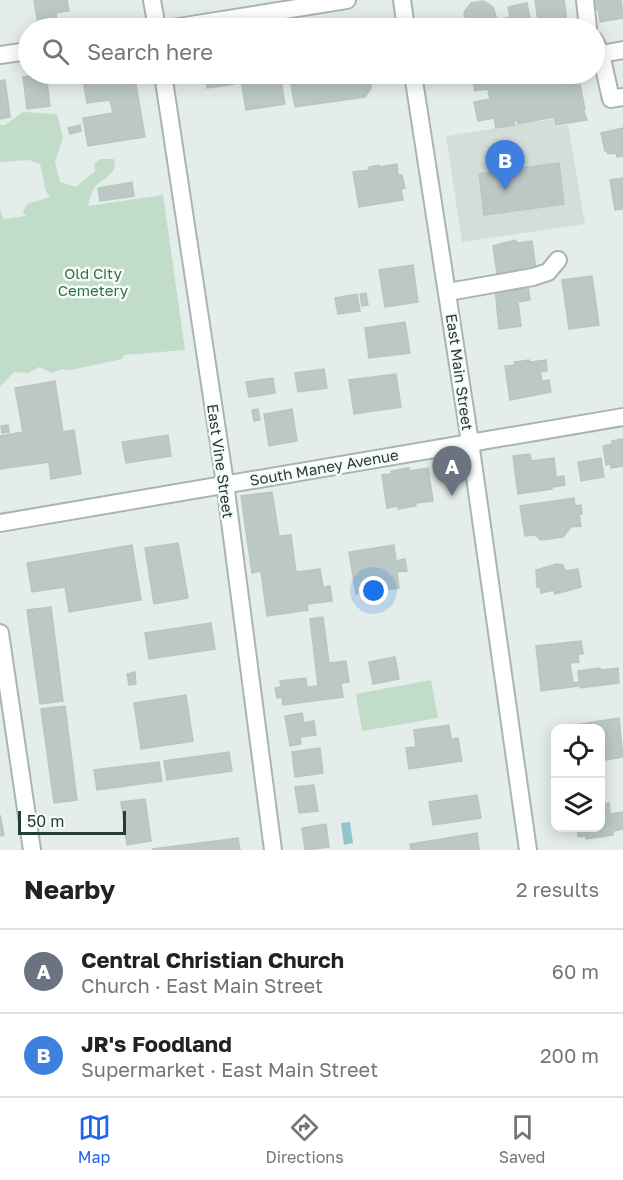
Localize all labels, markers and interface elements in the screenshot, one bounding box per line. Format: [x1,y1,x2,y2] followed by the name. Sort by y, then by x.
[18,18,605,84] search box
[39,35,72,68] icon: search
[87,38,213,65] text: Search here
[486,140,524,190] pin: B
[58,264,129,299] park label: Old City Cemetery
[443,312,477,432] street label: East Main Street
[204,403,238,519] street label: East Vine Street
[248,445,400,489] street label: South Maney Avenue
[432,446,472,496] pin: A
[359,576,388,605] your location
[551,724,605,832] map controls
[551,724,605,778] button: locate
[551,778,605,832] button: layers
[18,808,126,836] scale bar
[27,811,64,831] text: 50 m
[24,874,115,905] text: Nearby
[516,877,599,901] text: 2 results
[81,946,344,973] text: Central Christian Church
[36,959,51,983] text: A
[552,959,599,983] text: 60 m
[81,973,323,997] text: Church · East Main Street
[81,1030,232,1057] text: JR's Foodland
[36,1043,51,1067] text: B
[540,1043,599,1067] text: 200 m
[81,1057,378,1081] text: Supermarket · East Main Street
[78,1111,111,1167] tab: Map
[266,1111,344,1167] tab: Directions
[499,1111,545,1167] tab: Saved

